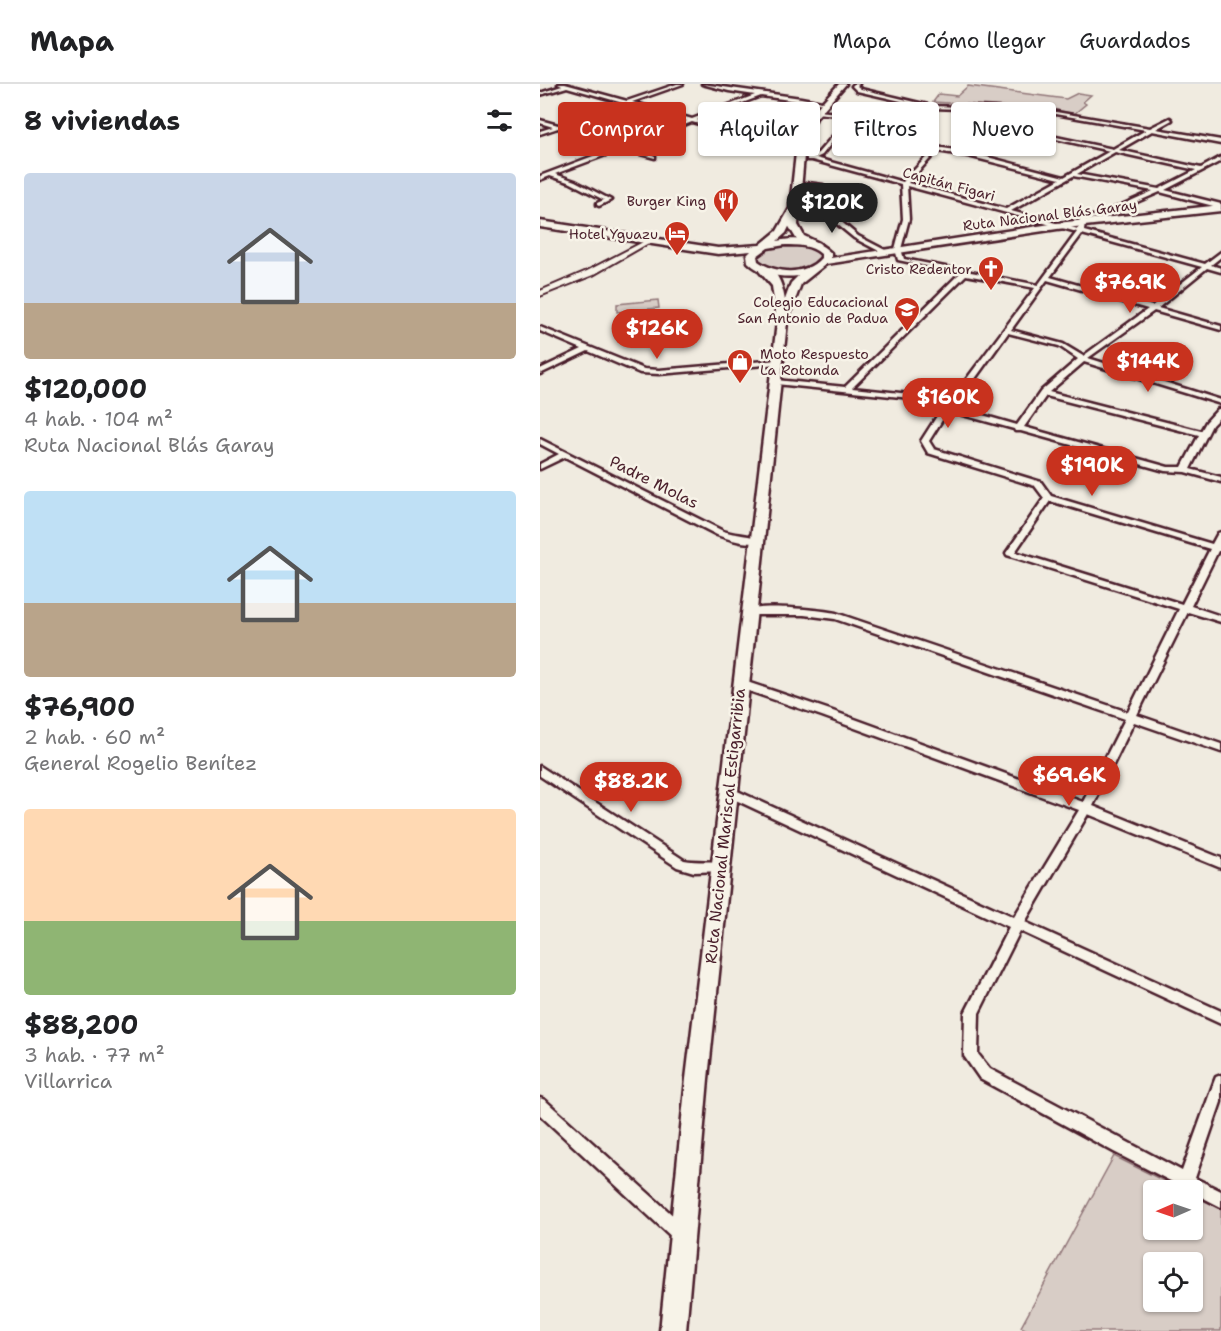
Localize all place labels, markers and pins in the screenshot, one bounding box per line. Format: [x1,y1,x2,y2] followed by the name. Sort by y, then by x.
[790,183,874,234] pin: $120K
[711,186,741,224] restaurant icon: Burger King
[627,192,706,210] place label: Burger King
[662,219,692,257] hotel icon: Hotel Yguazu
[569,225,658,243] place label: Hotel Yguazu
[976,254,1006,292] church icon: Cristo Redentor
[866,260,972,278] place label: Cristo Redentor
[1081,263,1179,314] pin: $76.9K
[738,293,889,327] place label: Colegio Educacional San Antonio de Padua
[892,295,922,333] school or university icon: Colegio Educacional San Antonio de Padua
[615,309,699,360] pin: $126K
[1106,342,1190,393] pin: $144K
[760,345,869,379] place label: Moto Respuesto La Rotonda
[725,347,755,385] shop icon: Moto Respuesto La Rotonda
[906,378,990,429] pin: $160K
[1050,446,1134,497] pin: $190K
[1020,756,1118,807] pin: $69.6K
[582,762,680,813] pin: $88.2K

